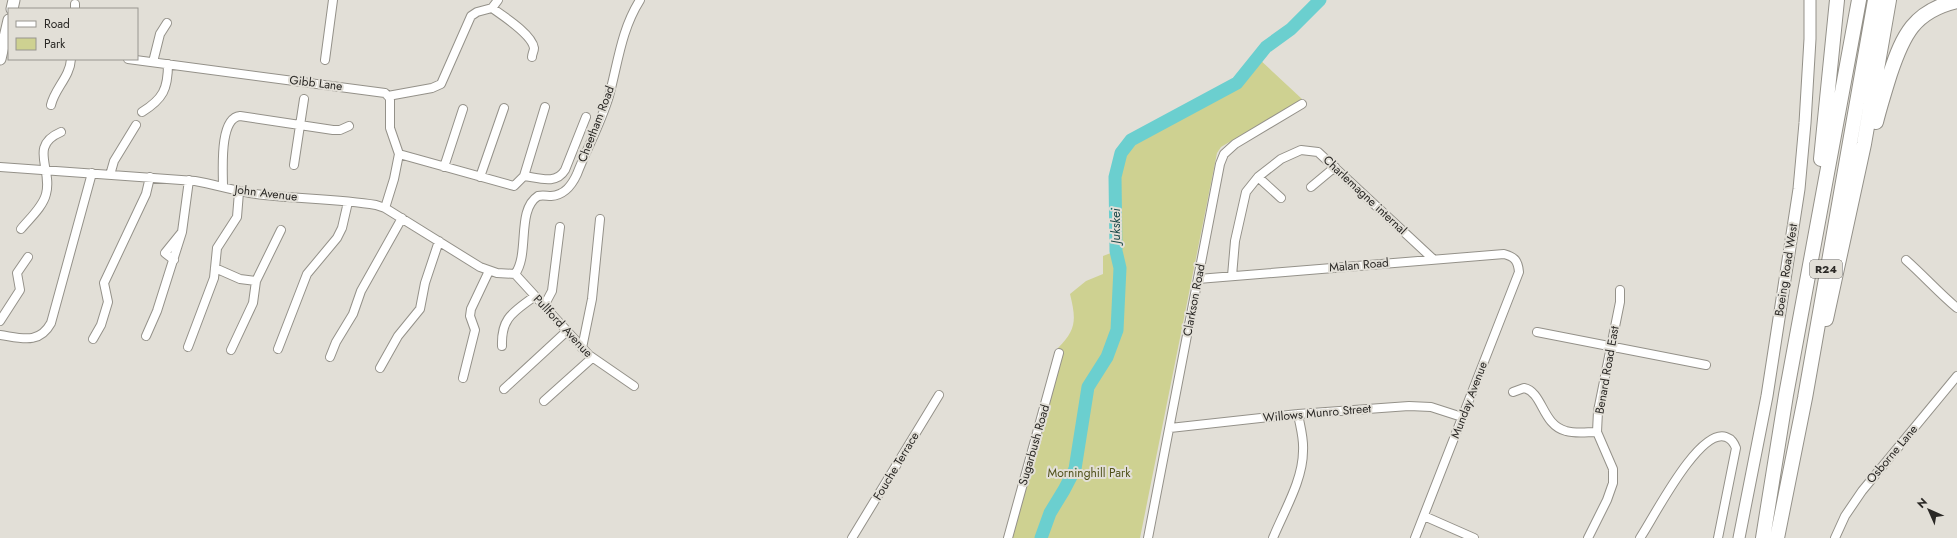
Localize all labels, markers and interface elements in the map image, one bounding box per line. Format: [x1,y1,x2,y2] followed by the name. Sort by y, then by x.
[8,8,138,60] legend
[44,15,70,33] text: Road
[44,35,66,53] text: Park
[288,71,344,95] street label: Gibb Lane
[573,83,619,165] street label: Cheetham Road
[1319,151,1411,239] street label: Charlemagne internal
[232,180,298,206] street label: John Avenue
[1106,208,1125,247] water label: Jukskei
[1770,222,1802,318] street label: Boeing Road West
[1328,253,1390,277] street label: Malan Road
[1810,260,1842,278] road number: R24
[1178,262,1210,338] street label: Clarkson Road
[529,291,597,361] street label: Pullford Avenue
[1590,324,1624,415] street label: Benard Road East
[1446,359,1492,441] street label: Munday Avenue
[1262,399,1372,427] street label: Willows Munro Street
[1014,402,1054,488] street label: Sugarbush Road
[1862,421,1922,487] street label: Osborne Lane
[869,428,923,504] street label: Fouche Terrace
[1048,464,1131,482] park label: Morninghill Park
[1909,490,1949,530] north arrow
[1913,494,1931,512] text: N

